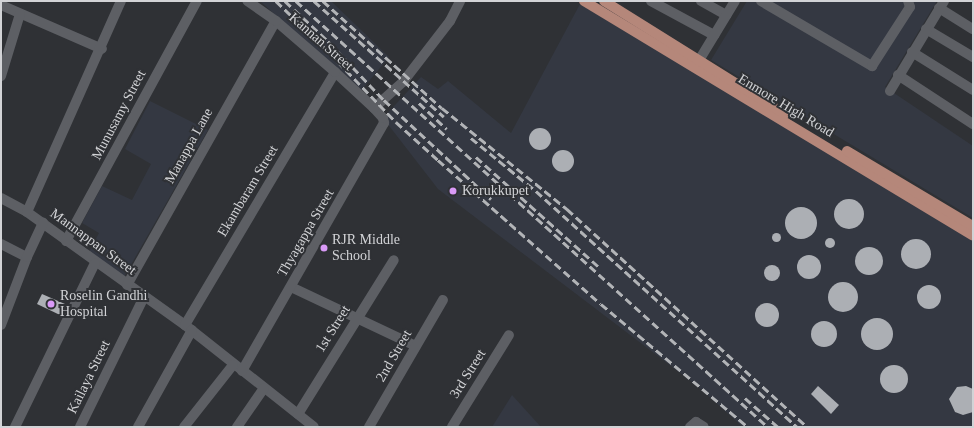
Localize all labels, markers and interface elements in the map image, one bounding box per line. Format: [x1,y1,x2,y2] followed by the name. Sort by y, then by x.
[285,10,357,74] street label: Kannan Street
[88,67,150,163] street label: Munusamy Street
[735,71,837,141] street label: Enmore High Road
[161,105,217,187] street label: Manappa Lane
[214,142,282,240] street label: Ekambaram Street
[462,183,529,199] place label: Korukkupet
[447,185,459,197] marker: Korukkupet
[274,186,338,280] street label: Thyagappa Street
[47,205,139,279] street label: Mannappan Street
[332,232,400,264] place label: RJR Middle School
[319,243,329,253] marker: RJR Middle School
[60,288,147,320] place label: Roselin Gandhi Hospital
[45,298,57,310] marker: Roselin Gandhi Hospital
[312,302,354,356] street label: 1st Street
[372,327,416,385] street label: 2nd Street
[64,338,114,416] street label: Kailaya Street
[446,346,490,402] street label: 3rd Street

